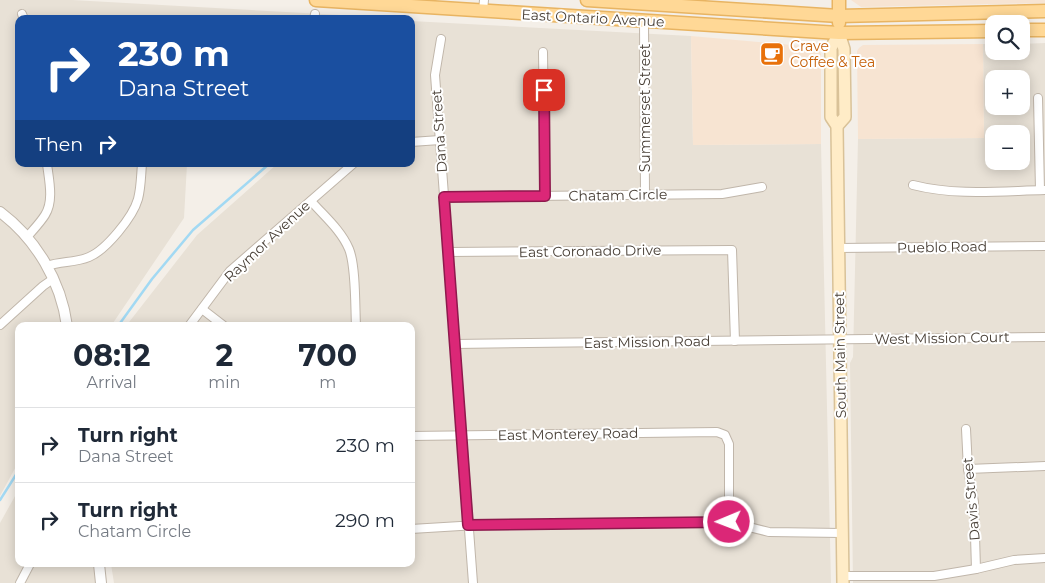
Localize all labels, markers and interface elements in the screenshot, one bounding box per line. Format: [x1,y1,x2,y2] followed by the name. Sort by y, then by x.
[521,5,665,31] street label: East Ontario Avenue
[985,15,1030,170] map controls
[985,15,1030,60] button: search
[118,32,230,75] text: 230 m
[35,35,100,100] icon: right
[790,37,875,71] place label: Crave Coffee & Tea
[759,41,785,67] cafe icon: Crave Coffee & Tea
[636,43,654,172] street label: Summerset Street
[523,69,565,111] pin
[985,70,1030,115] button: +
[118,75,249,102] text: Dana Street
[530,76,558,104] icon: arrive
[427,88,451,173] street label: Dana Street
[985,125,1030,170] button: −
[93,130,121,158] icon: right
[35,133,83,156] text: Then
[568,185,668,205] street label: Chatam Circle
[220,196,314,286] street label: Raymor Avenue
[897,237,987,257] street label: Pueblo Road
[519,241,661,261] street label: East Coronado Drive
[830,291,850,418] street label: South Main Street
[874,328,1010,348] street label: West Mission Court
[583,332,711,352] street label: East Mission Road
[73,337,150,374] text: 08:12
[216,337,233,374] text: 2
[298,337,357,374] text: 700
[86,373,137,392] text: Arrival
[208,373,240,392] text: min
[319,373,336,392] text: m
[78,424,178,447] text: Turn right
[497,424,639,444] street label: East Monterey Road
[35,431,63,459] icon: right
[336,434,395,457] text: 230 m
[78,447,173,466] text: Dana Street
[958,456,984,542] street label: Davis Street
[702,495,754,547] position arrow
[78,499,178,522] text: Turn right
[35,506,63,534] icon: right
[335,509,395,532] text: 290 m
[78,522,191,541] text: Chatam Circle

